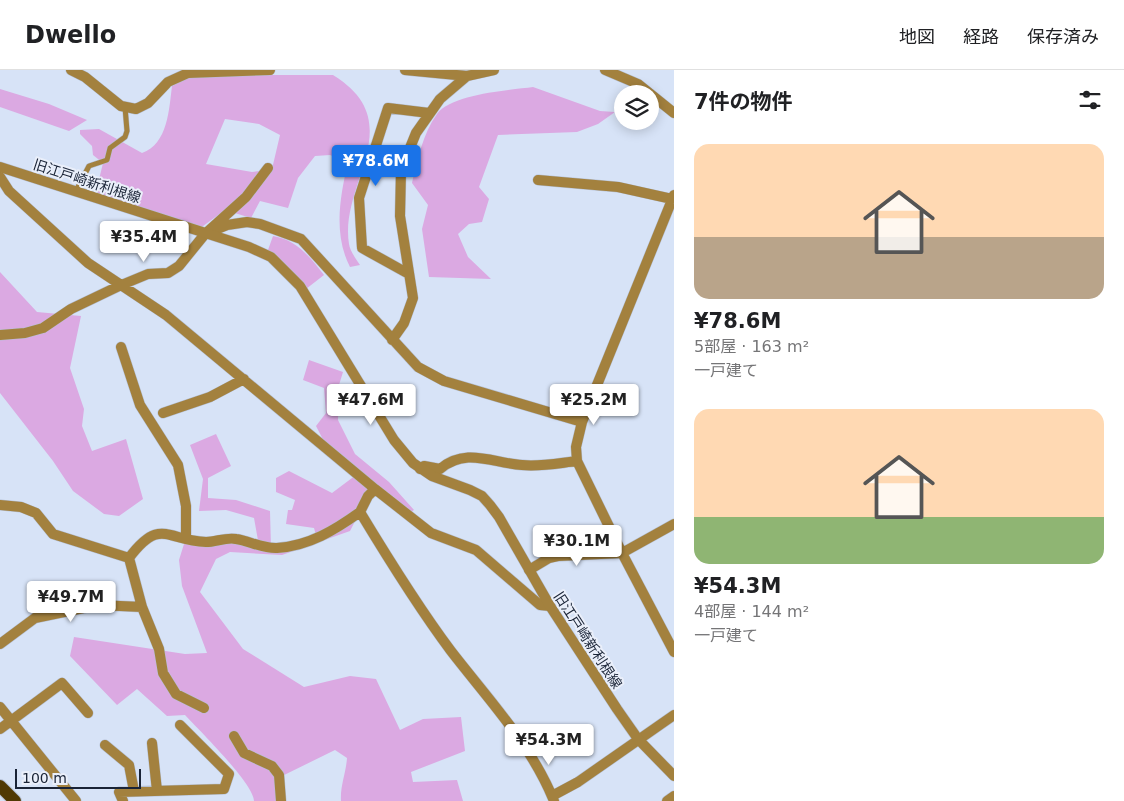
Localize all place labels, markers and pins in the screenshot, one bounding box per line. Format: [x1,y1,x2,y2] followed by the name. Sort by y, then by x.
[335,144,417,187] pin: ¥78.6M
[103,220,185,263] pin: ¥35.4M
[330,384,412,426] pin: ¥47.6M
[553,384,635,426] pin: ¥25.2M
[536,524,618,567] pin: ¥30.1M
[30,580,112,623] pin: ¥49.7M
[508,724,590,766] pin: ¥54.3M

